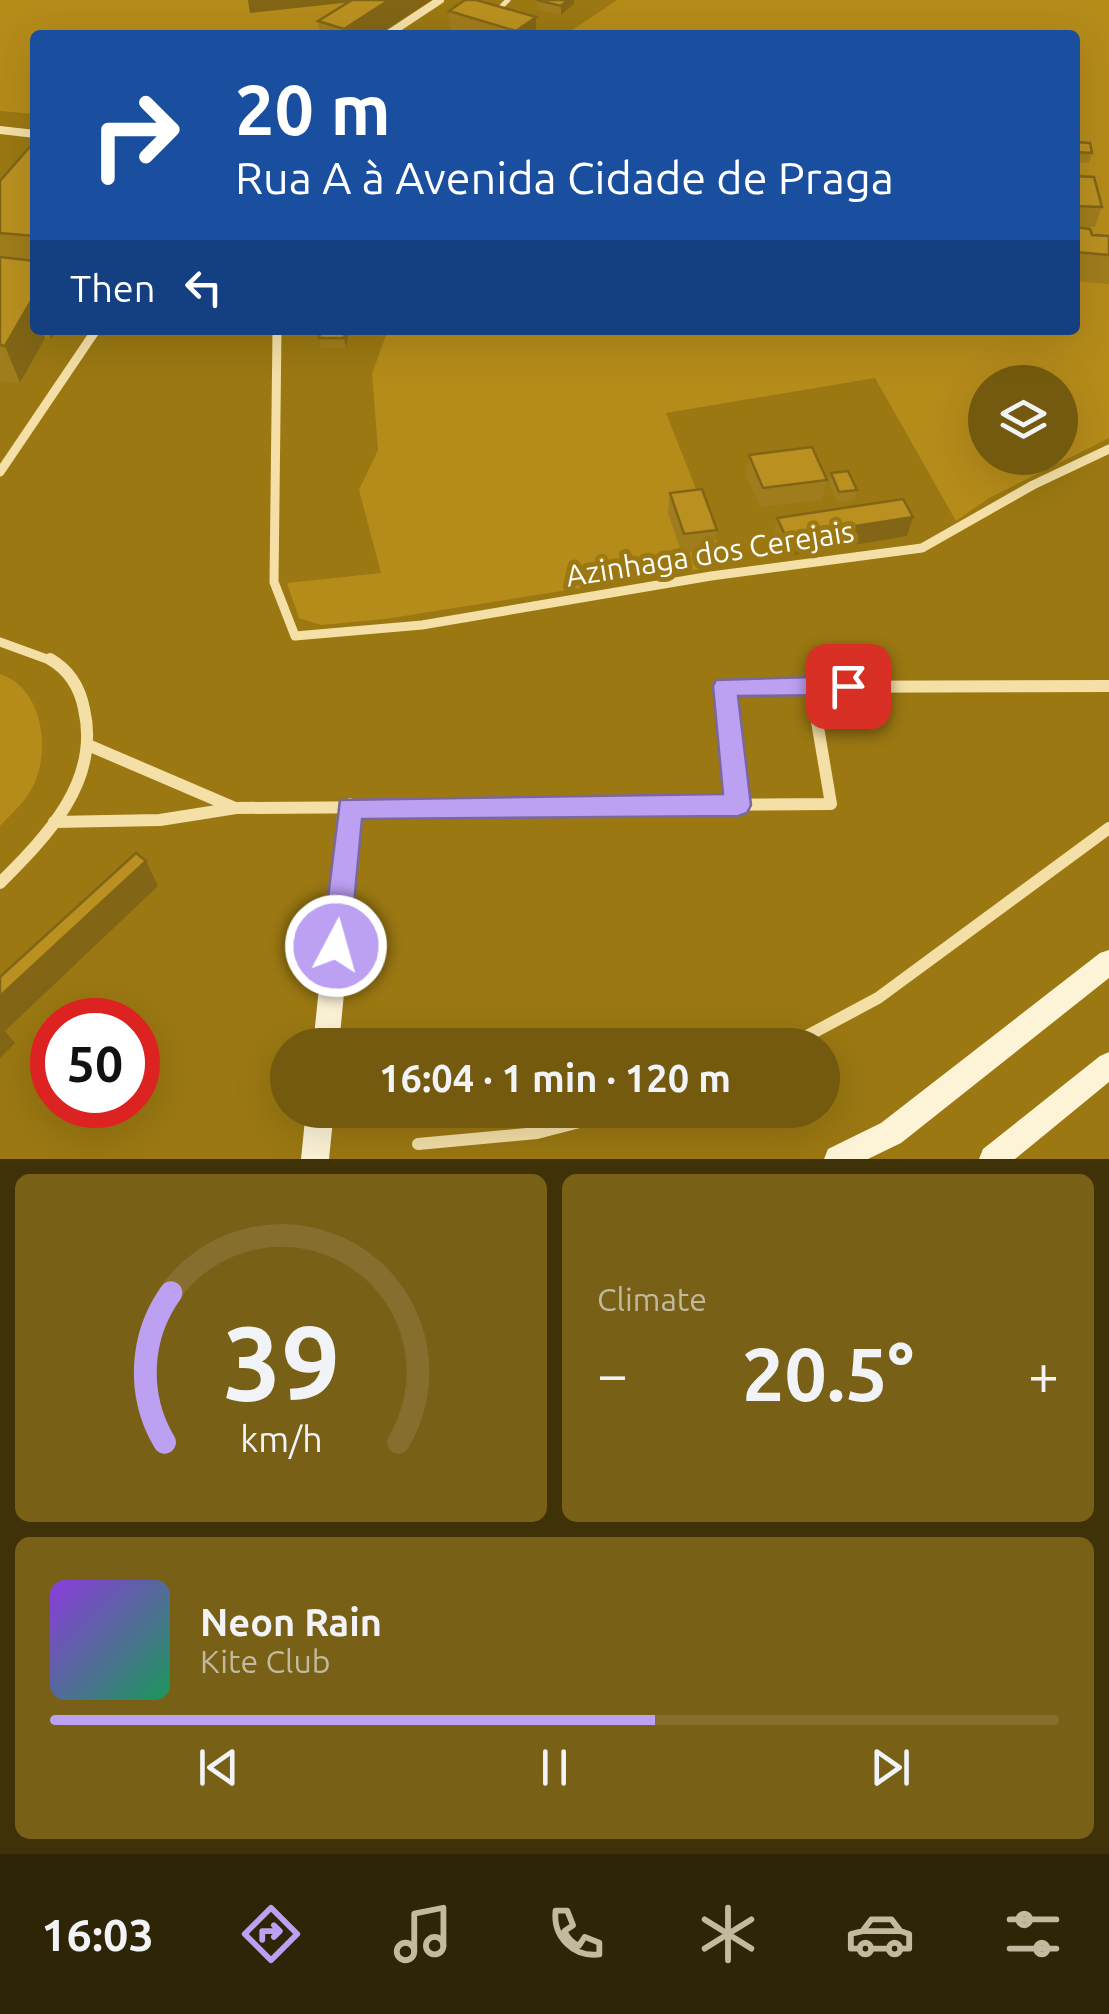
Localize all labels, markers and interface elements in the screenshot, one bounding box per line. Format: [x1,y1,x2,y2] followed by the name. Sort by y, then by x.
[70,70,200,200] icon: right
[235,70,391,148] text: 20 m
[235,152,894,203] text: Rua A à Avenida Cidade de Praga
[176,260,231,315] icon: left
[70,267,156,309] text: Then
[968,365,1078,475] map controls
[968,365,1078,475] button: layers
[563,513,856,593] street label: Azinhaga dos Cerejais
[806,644,891,729] pin
[821,659,876,714] icon: arrive
[284,894,388,998] position arrow
[30,998,160,1128] speed limit sign: 50
[379,1057,731,1099] text: 16:04 · 1 min · 120 m
[597,1281,707,1317] text: Climate
[222,1303,340,1420] text: 39
[742,1331,914,1415] text: 20.5°
[597,1343,628,1404] text: −
[1028,1343,1059,1404] text: +
[240,1419,322,1459] text: km/h
[200,1601,382,1643] text: Neon Rain
[200,1643,330,1679] text: Kite Club
[191,1740,246,1795] icon: previous
[527,1740,582,1795] icon: pause
[863,1740,918,1795] icon: next
[236,1899,306,1969] icon: directions
[388,1899,458,1969] icon: music
[541,1899,611,1969] icon: phone
[693,1899,763,1969] icon: climate
[845,1899,915,1969] icon: car
[998,1899,1068,1969] icon: filters
[41,1909,154,1960] text: 16:03

